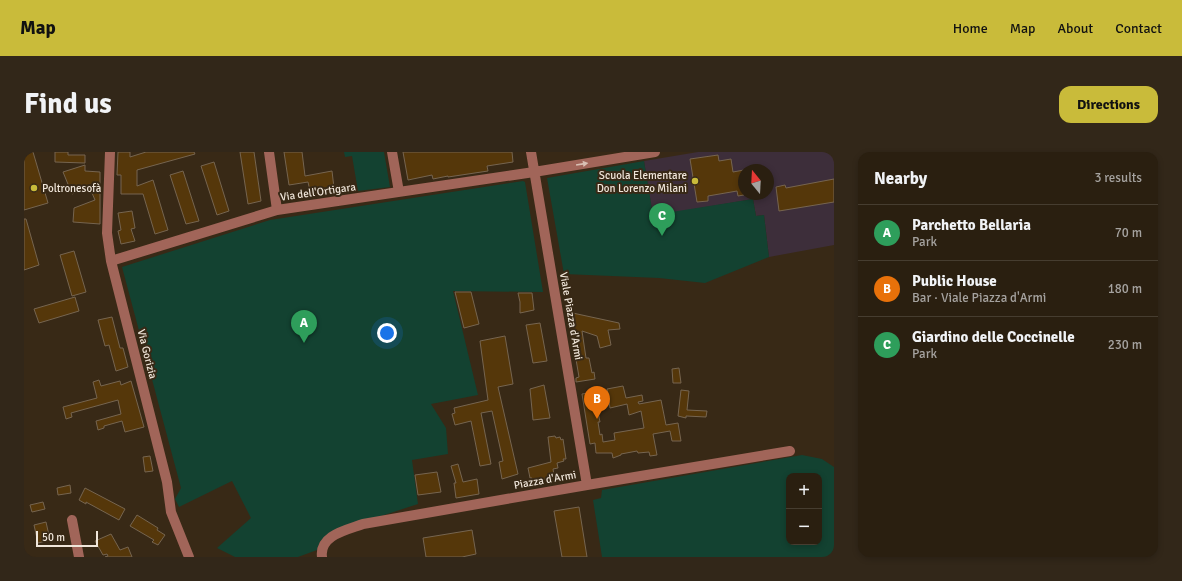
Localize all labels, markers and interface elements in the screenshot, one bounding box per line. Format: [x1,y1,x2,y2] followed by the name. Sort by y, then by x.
[20,16,56,40] text: Map
[953,20,988,37] text: Home
[1010,20,1035,37] text: Map
[1057,20,1093,37] text: About
[1115,20,1162,37] text: Contact
[1059,86,1158,123] button: Directions
[24,87,112,121] text: Find us
[576,161,588,167] one-way arrow
[738,164,774,200] north arrow
[874,168,927,189] text: Nearby
[597,169,687,195] place label: Scuola Elementare Don Lorenzo Milani
[1094,170,1142,186] text: 3 results
[690,176,700,186] marker: Scuola Elementare Don Lorenzo Milani
[279,180,357,204] street label: Via dell'Ortigara
[42,182,102,195] place label: Poltronesofà
[29,183,39,193] marker: Poltronesofà
[649,203,675,236] pin: C
[912,216,1031,234] text: Parchetto Bellaria
[883,225,891,241] text: A
[1115,225,1142,241] text: 70 m
[912,234,937,250] text: Park
[557,271,585,361] street label: Viale Piazza d'Armi
[912,272,997,290] text: Public House
[883,281,891,297] text: B
[1108,281,1142,297] text: 180 m
[912,290,1046,306] text: Bar · Viale Piazza d'Armi
[291,310,317,343] pin: A
[377,323,397,343] your location
[135,328,160,381] street label: Via Gorizia
[912,328,1075,346] text: Giardino delle Coccinelle
[883,337,891,353] text: C
[1108,337,1142,353] text: 230 m
[912,346,937,362] text: Park
[584,386,610,419] pin: B
[513,468,577,492] street label: Piazza d'Armi
[786,473,822,545] map controls
[786,473,822,509] button: +
[786,509,822,545] button: −
[36,529,98,548] scale bar
[42,531,65,544] text: 50 m

